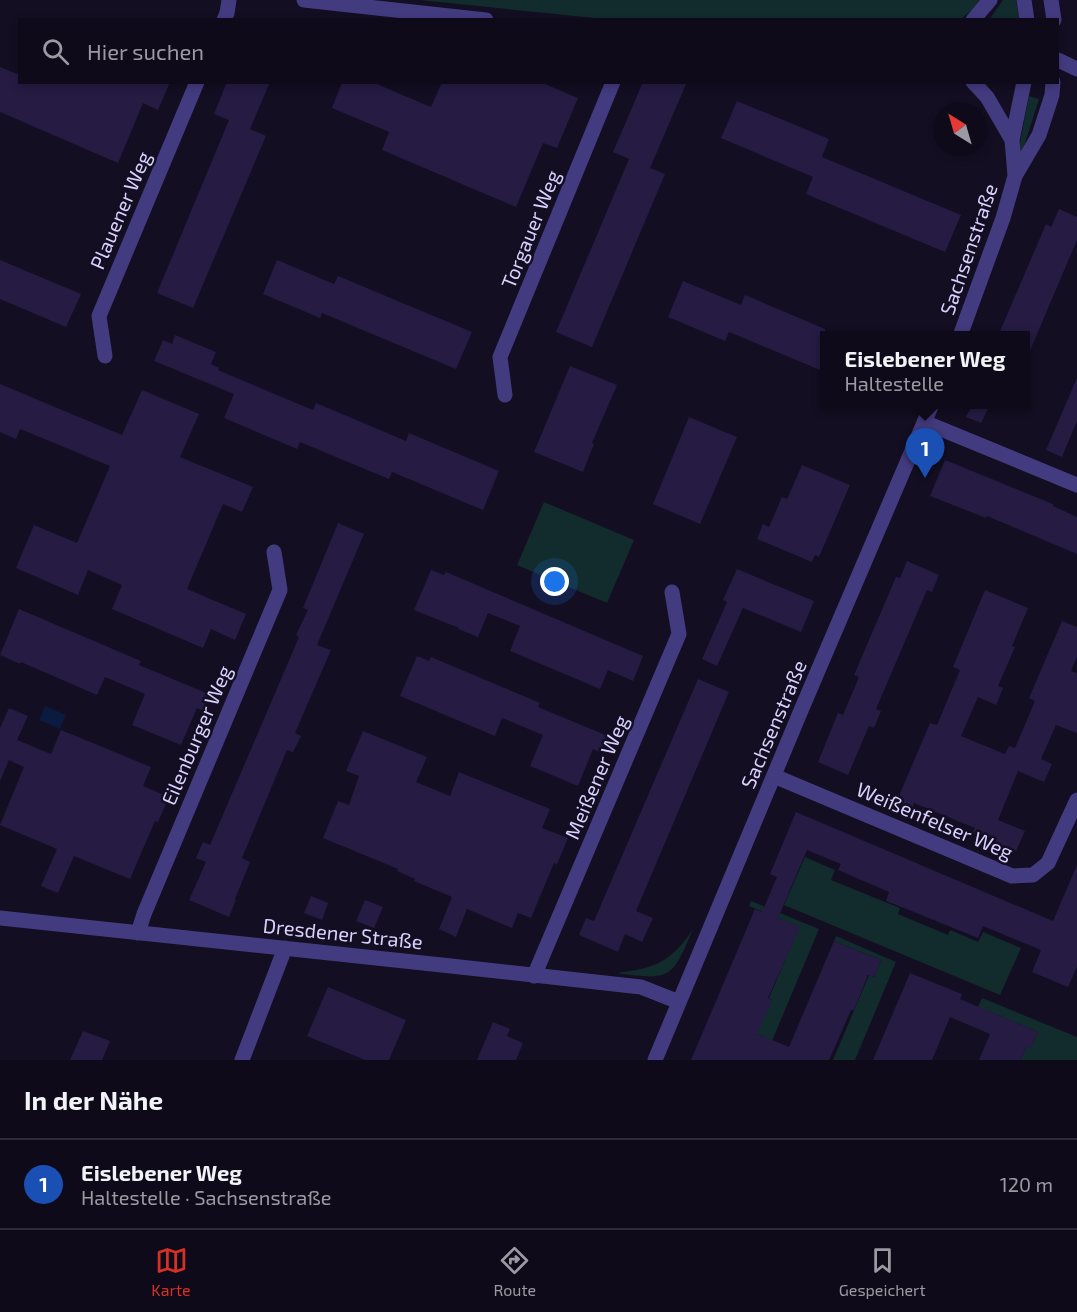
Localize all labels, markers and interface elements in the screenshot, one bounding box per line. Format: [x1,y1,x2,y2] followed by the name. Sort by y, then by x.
[18,18,1059,84] search box
[39,35,72,68] icon: search
[87,38,204,64] text: Hier suchen
[933,102,987,156] north arrow
[84,148,156,272] street label: Plauener Weg
[495,166,565,292] street label: Torgauer Weg
[934,180,1002,318] street label: Sachsenstraße
[820,331,1030,409] popup
[844,345,1006,371] text: Eislebener Weg
[844,371,944,395] text: Haltestelle
[906,428,944,478] pin: 1
[540,567,569,596] your location
[735,656,811,792] street label: Sachsenstraße
[156,662,236,808] street label: Eilenburger Weg
[559,711,633,843] street label: Meißener Weg
[853,776,1017,864] street label: Weißenfelser Weg
[262,913,424,953] street label: Dresdener Straße
[24,1084,163,1115] text: In der Nähe
[81,1159,242,1185] text: Eislebener Weg
[39,1172,48,1196] text: 1
[1000,1172,1053,1196] text: 120 m
[81,1185,331,1209] text: Haltestelle · Sachsenstraße
[151,1244,191,1299] tab: Karte
[493,1244,536,1299] tab: Route
[839,1244,926,1299] tab: Gespeichert

